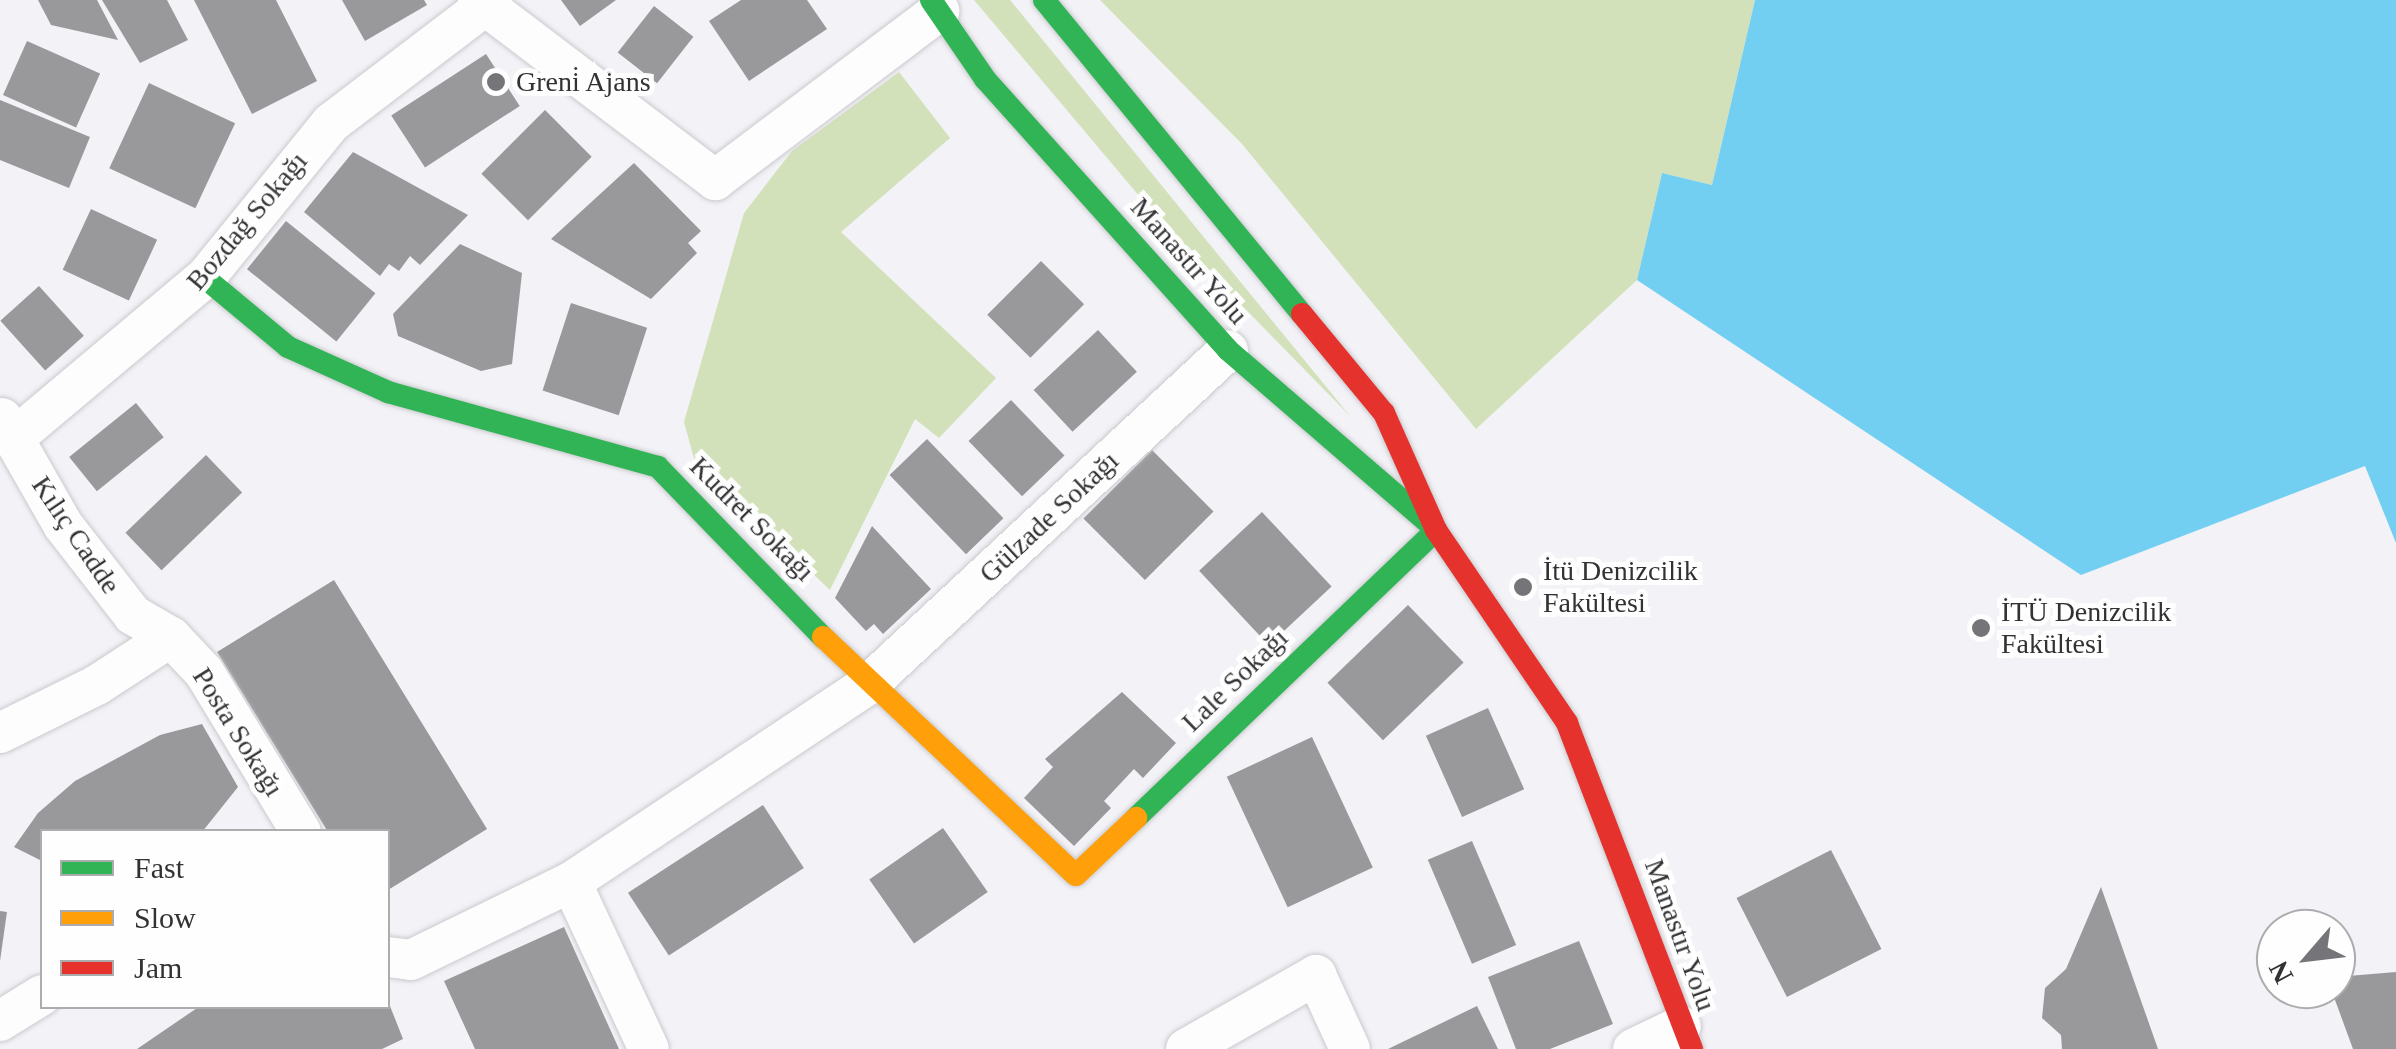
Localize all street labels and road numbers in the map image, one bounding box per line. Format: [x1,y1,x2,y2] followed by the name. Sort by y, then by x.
[179,145,315,297] street label: Bozdağ Sokağı
[1123,190,1255,332] street label: Manastır Yolu
[972,444,1126,590] street label: Gülzade Sokağı
[683,450,821,588] street label: Kudret Sokağı
[24,470,128,600] street label: Kılıç Cadde
[1175,621,1295,739] street label: Lale Sokağı
[185,661,291,803] street label: Posta Sokağı
[1637,854,1723,1016] street label: Manastır Yolu

